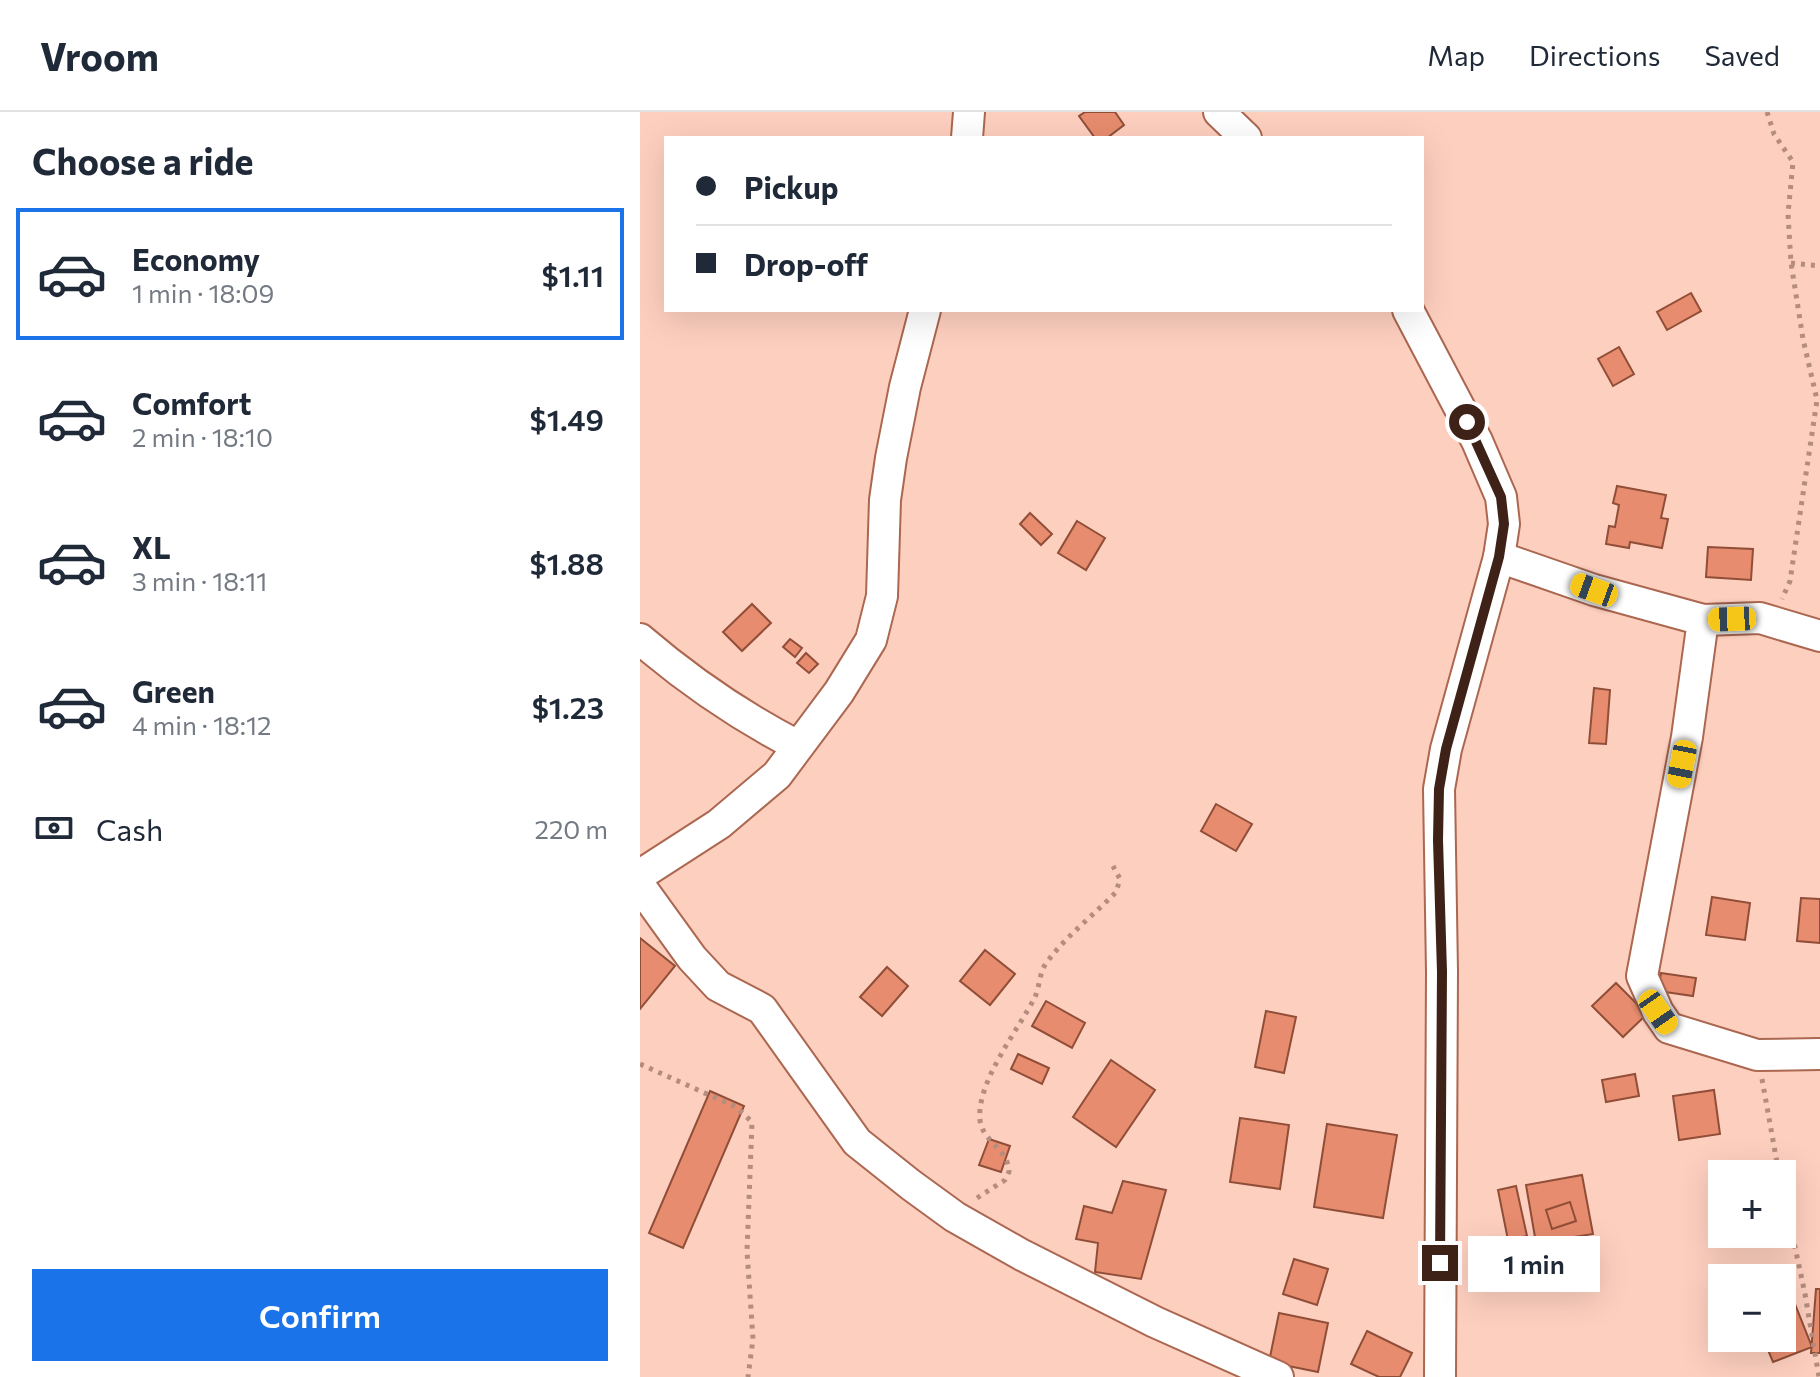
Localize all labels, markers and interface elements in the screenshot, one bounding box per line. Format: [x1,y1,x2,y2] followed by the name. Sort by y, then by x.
[40,32,159,79] text: Vroom
[1427,38,1485,72] text: Map
[1529,38,1660,72] text: Directions
[1704,38,1780,72] text: Saved
[32,138,253,182] text: Choose a ride
[744,168,838,205] text: Pickup
[36,238,108,310] icon: car
[132,240,260,277] text: Economy
[744,245,868,282] text: Drop-off
[541,256,604,293] text: $1.11
[132,277,274,308] text: 1 min · 18:09
[36,382,108,454] icon: car
[132,384,251,421] text: Comfort
[530,400,604,437] text: $1.49
[1449,404,1485,440] route start
[132,421,273,452] text: 2 min · 18:10
[36,526,108,598] icon: car
[132,528,171,565] text: XL
[529,544,604,581] text: $1.88
[132,565,267,596] text: 3 min · 18:11
[1567,571,1621,609] car
[1708,606,1756,632] car
[36,670,108,742] icon: car
[132,672,215,709] text: Green
[532,688,604,725] text: $1.23
[132,709,272,740] text: 4 min · 18:12
[1666,738,1698,790] car
[32,806,76,850] icon: cash
[96,810,163,847] text: Cash
[535,813,608,844] text: 220 m
[1634,985,1682,1039] car
[1708,1160,1796,1352] map controls
[1708,1160,1796,1248] button: +
[1468,1235,1600,1291] callout: 1 min
[1422,1245,1458,1281] route end
[1503,1248,1565,1279] text: 1 min
[1708,1264,1796,1352] button: −
[32,1269,608,1361] button: Confirm

